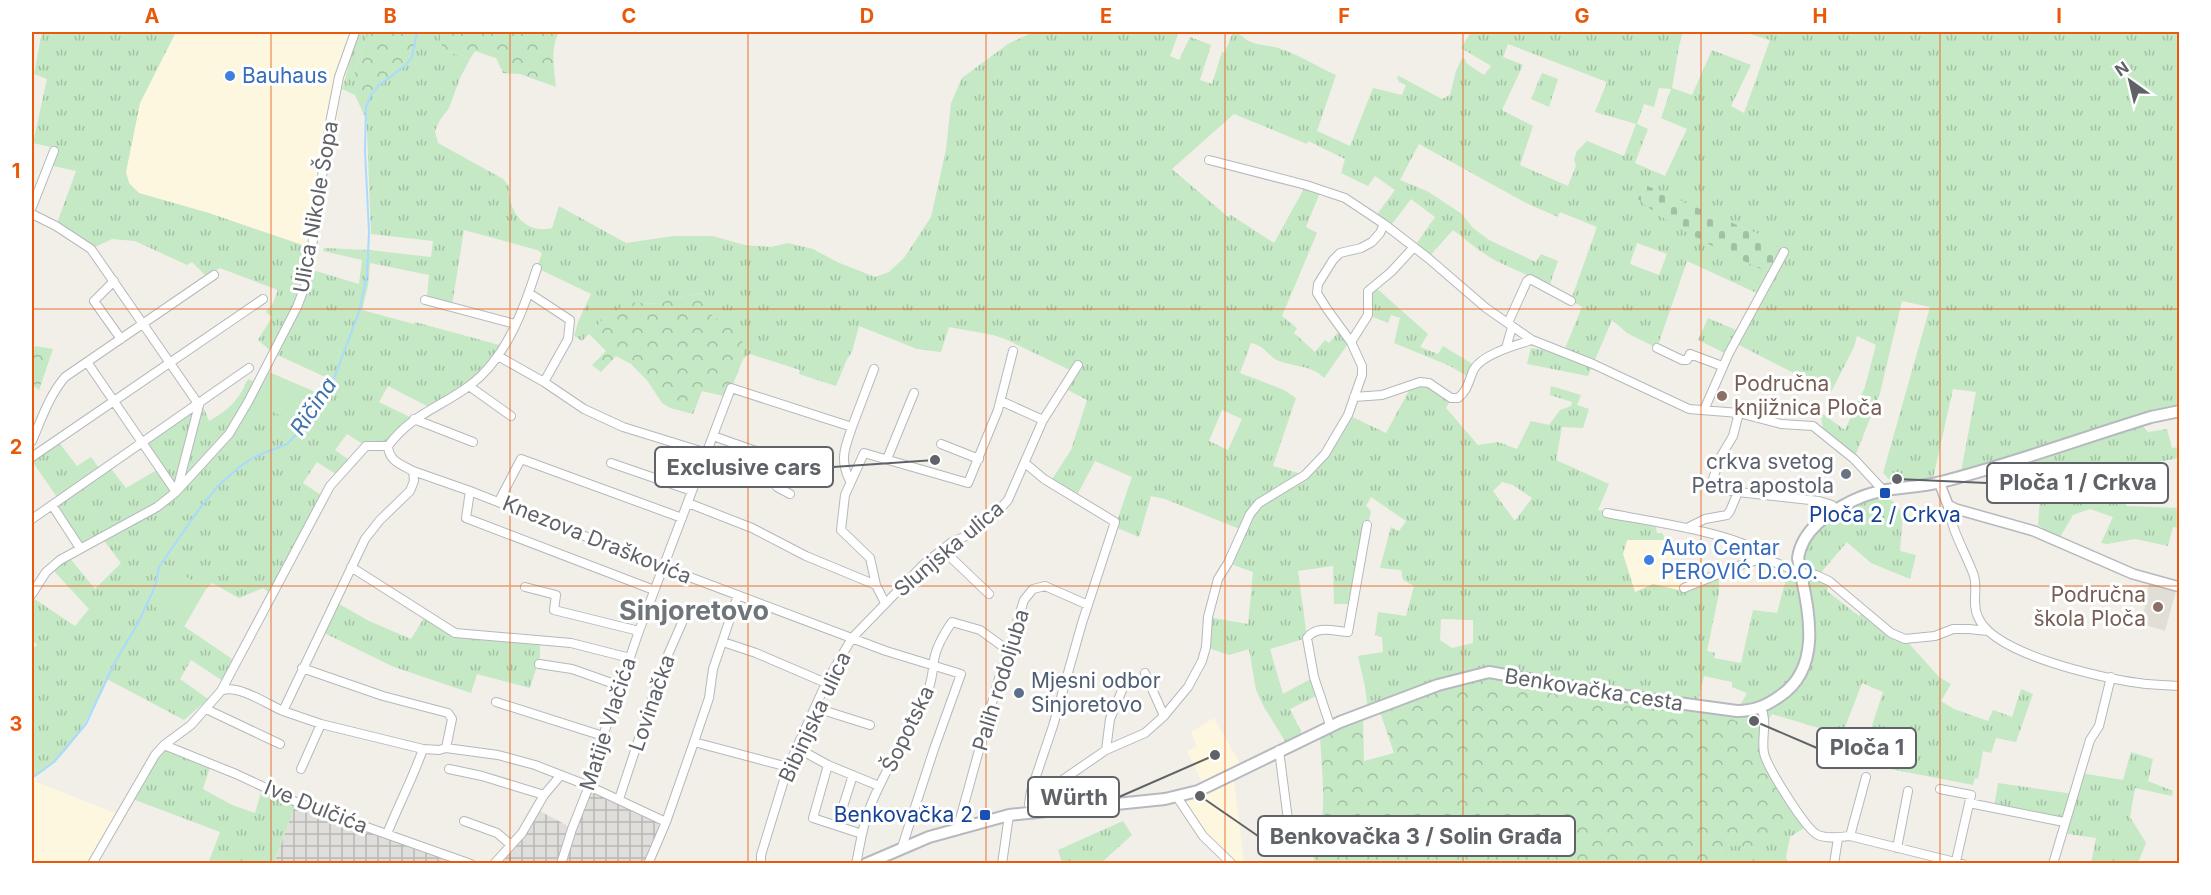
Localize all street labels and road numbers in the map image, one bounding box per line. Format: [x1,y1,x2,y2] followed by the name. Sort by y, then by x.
[288,119,343,295] street label: Ulica Nikole Šopa
[499,490,695,589] street label: Knezova Draškovića
[889,496,1009,602] street label: Slunjska ulica
[967,606,1034,754] street label: Palih rodoljuba
[773,648,856,786] street label: Bibinjska ulica
[623,651,680,754] street label: Lovinačka
[574,654,641,794] street label: Matije Vlačića
[1503,663,1685,716] street label: Benkovačka cesta
[876,682,939,776] street label: Šopotska
[261,775,371,839] street label: Ive Dulčića

